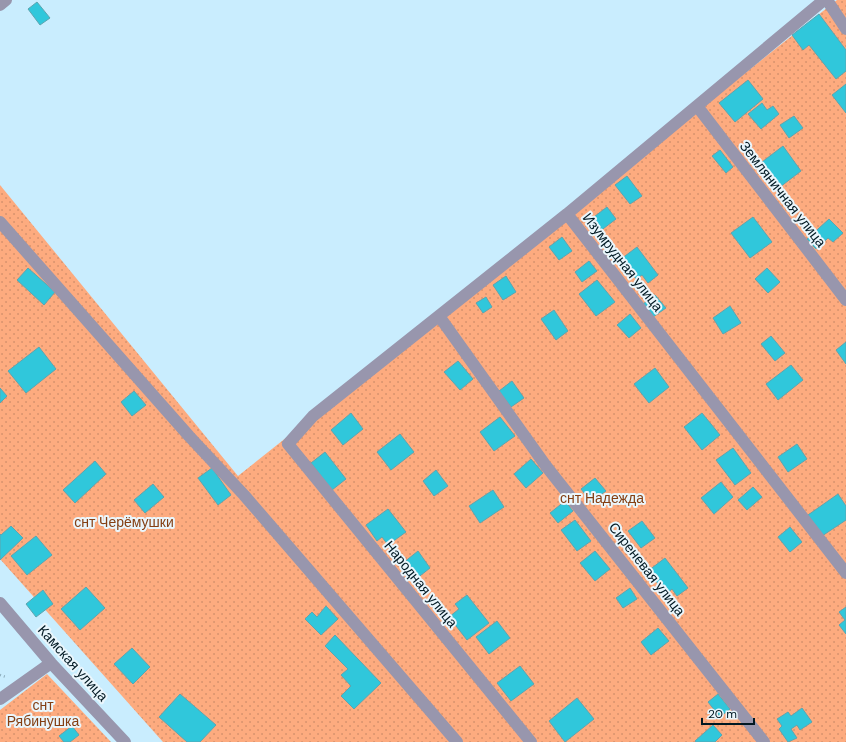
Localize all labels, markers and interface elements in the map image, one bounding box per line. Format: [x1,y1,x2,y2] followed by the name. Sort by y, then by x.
[736,137,830,251] street label: Земляничная улица
[579,209,667,315] street label: Изумрудная улица
[560,489,644,507] park label: снт Надежда
[74,513,174,531] park label: снт Черёмушки
[605,519,689,620] street label: Сиреневая улица
[380,537,462,631] street label: Народная улица
[34,621,112,705] street label: Камская улица
[7,696,79,730] park label: снт Рябинушка
[702,700,754,726] scale bar
[708,706,737,722] text: 20 m

